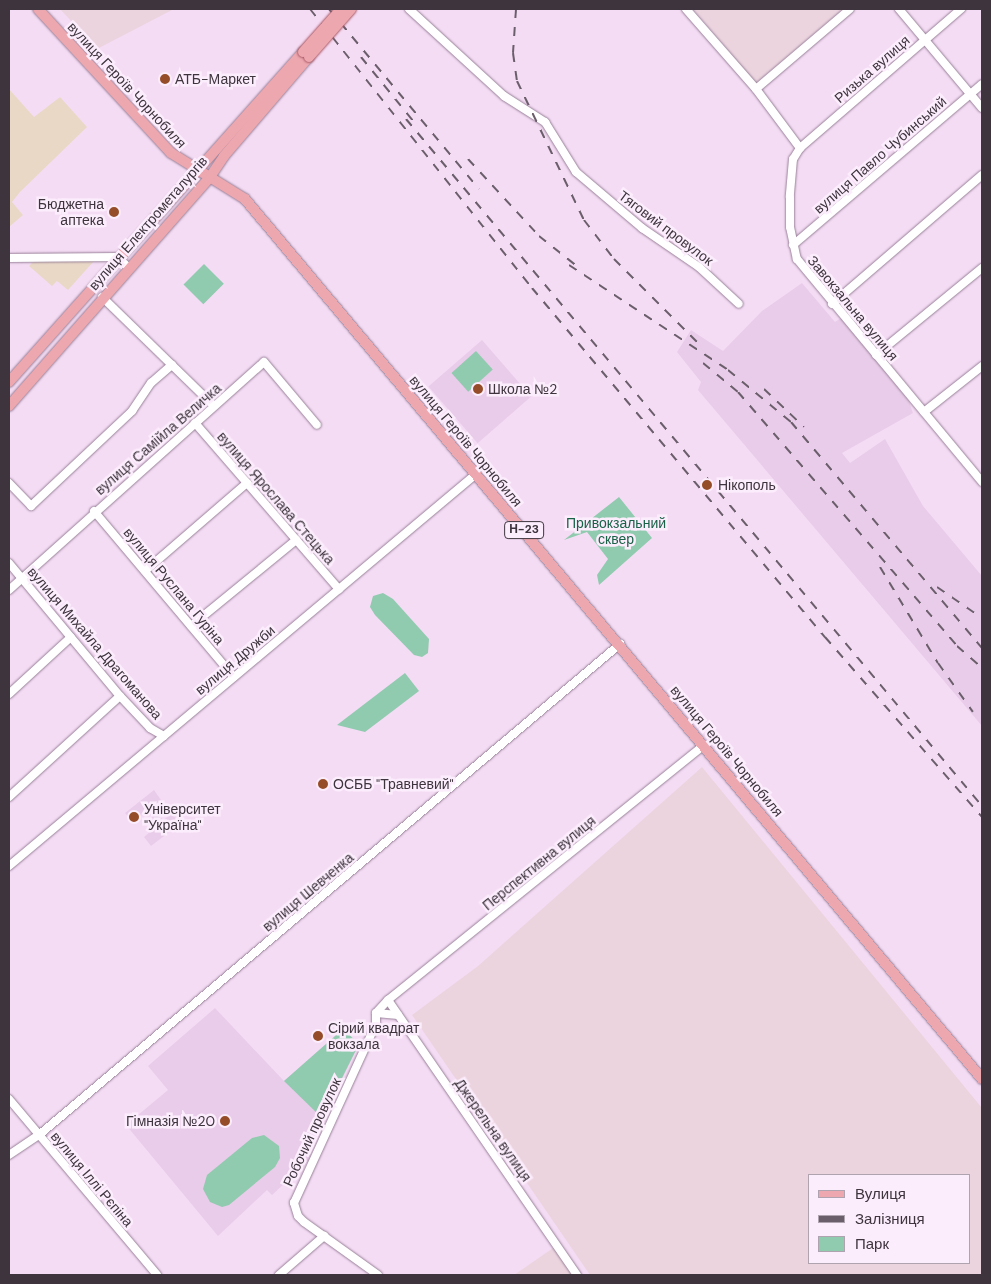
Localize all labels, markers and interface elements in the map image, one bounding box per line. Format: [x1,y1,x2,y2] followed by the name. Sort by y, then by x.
[64,18,190,152] street label: вулиця Героїв Чорнобиля
[831,32,913,106] street label: Ризька вулиця
[175,71,256,87] place label: АТБ-Маркет
[159,73,171,85] marker: АТБ-Маркет
[810,93,950,217] street label: вулиця Павло Чубинський
[85,153,211,293] street label: вулиця Електрометалургів
[615,187,717,269] street label: Тяговий провулок
[38,196,104,228] place label: Бюджетна аптека
[108,206,120,218] marker: Бюджетна аптека
[804,252,902,364] street label: Завокзальна вулиця
[406,372,526,510] street label: вулиця Героїв Чорнобиля
[92,380,224,498] street label: вулиця Самійла Величка
[488,381,557,397] place label: Школа №2
[472,383,484,395] marker: Школа №2
[214,428,338,568] street label: вулиця Ярослава Стецька
[718,477,776,493] place label: Нікополь
[700,478,714,492] marker: Нікополь
[566,515,666,548] park label: Привокзальний сквер
[504,520,544,540] road number: Н-23
[120,524,228,648] street label: вулиця Руслана Гуріна
[24,563,166,723] street label: вулиця Михайла Драгоманова
[192,622,278,698] street label: вулиця Дружби
[667,682,787,820] street label: вулиця Героїв Чорнобиля
[333,776,454,792] place label: ОСББ "Травневий"
[317,778,329,790] marker: ОСББ "Травневий"
[144,801,221,834] place label: Університет "Україна"
[128,811,140,823] marker: Університет "Україна"
[479,812,599,914] street label: Перспективна вулиця
[259,849,357,935] street label: вулиця Шевченка
[328,1020,419,1052] place label: Сірий квадрат вокзала
[312,1030,324,1042] marker: Сірий квадрат вокзала
[279,1075,345,1189] street label: Робочий провулок
[451,1075,535,1185] street label: Джерельна вулиця
[126,1113,215,1129] place label: Гімназія №20
[219,1115,231,1127] marker: Гімназія №20
[47,1128,137,1230] street label: вулиця Іллі Рєпіна
[808,1174,971,1264] legend
[855,1184,906,1204] text: Вулиця
[855,1209,925,1229] text: Залізниця
[855,1234,889,1254] text: Парк

